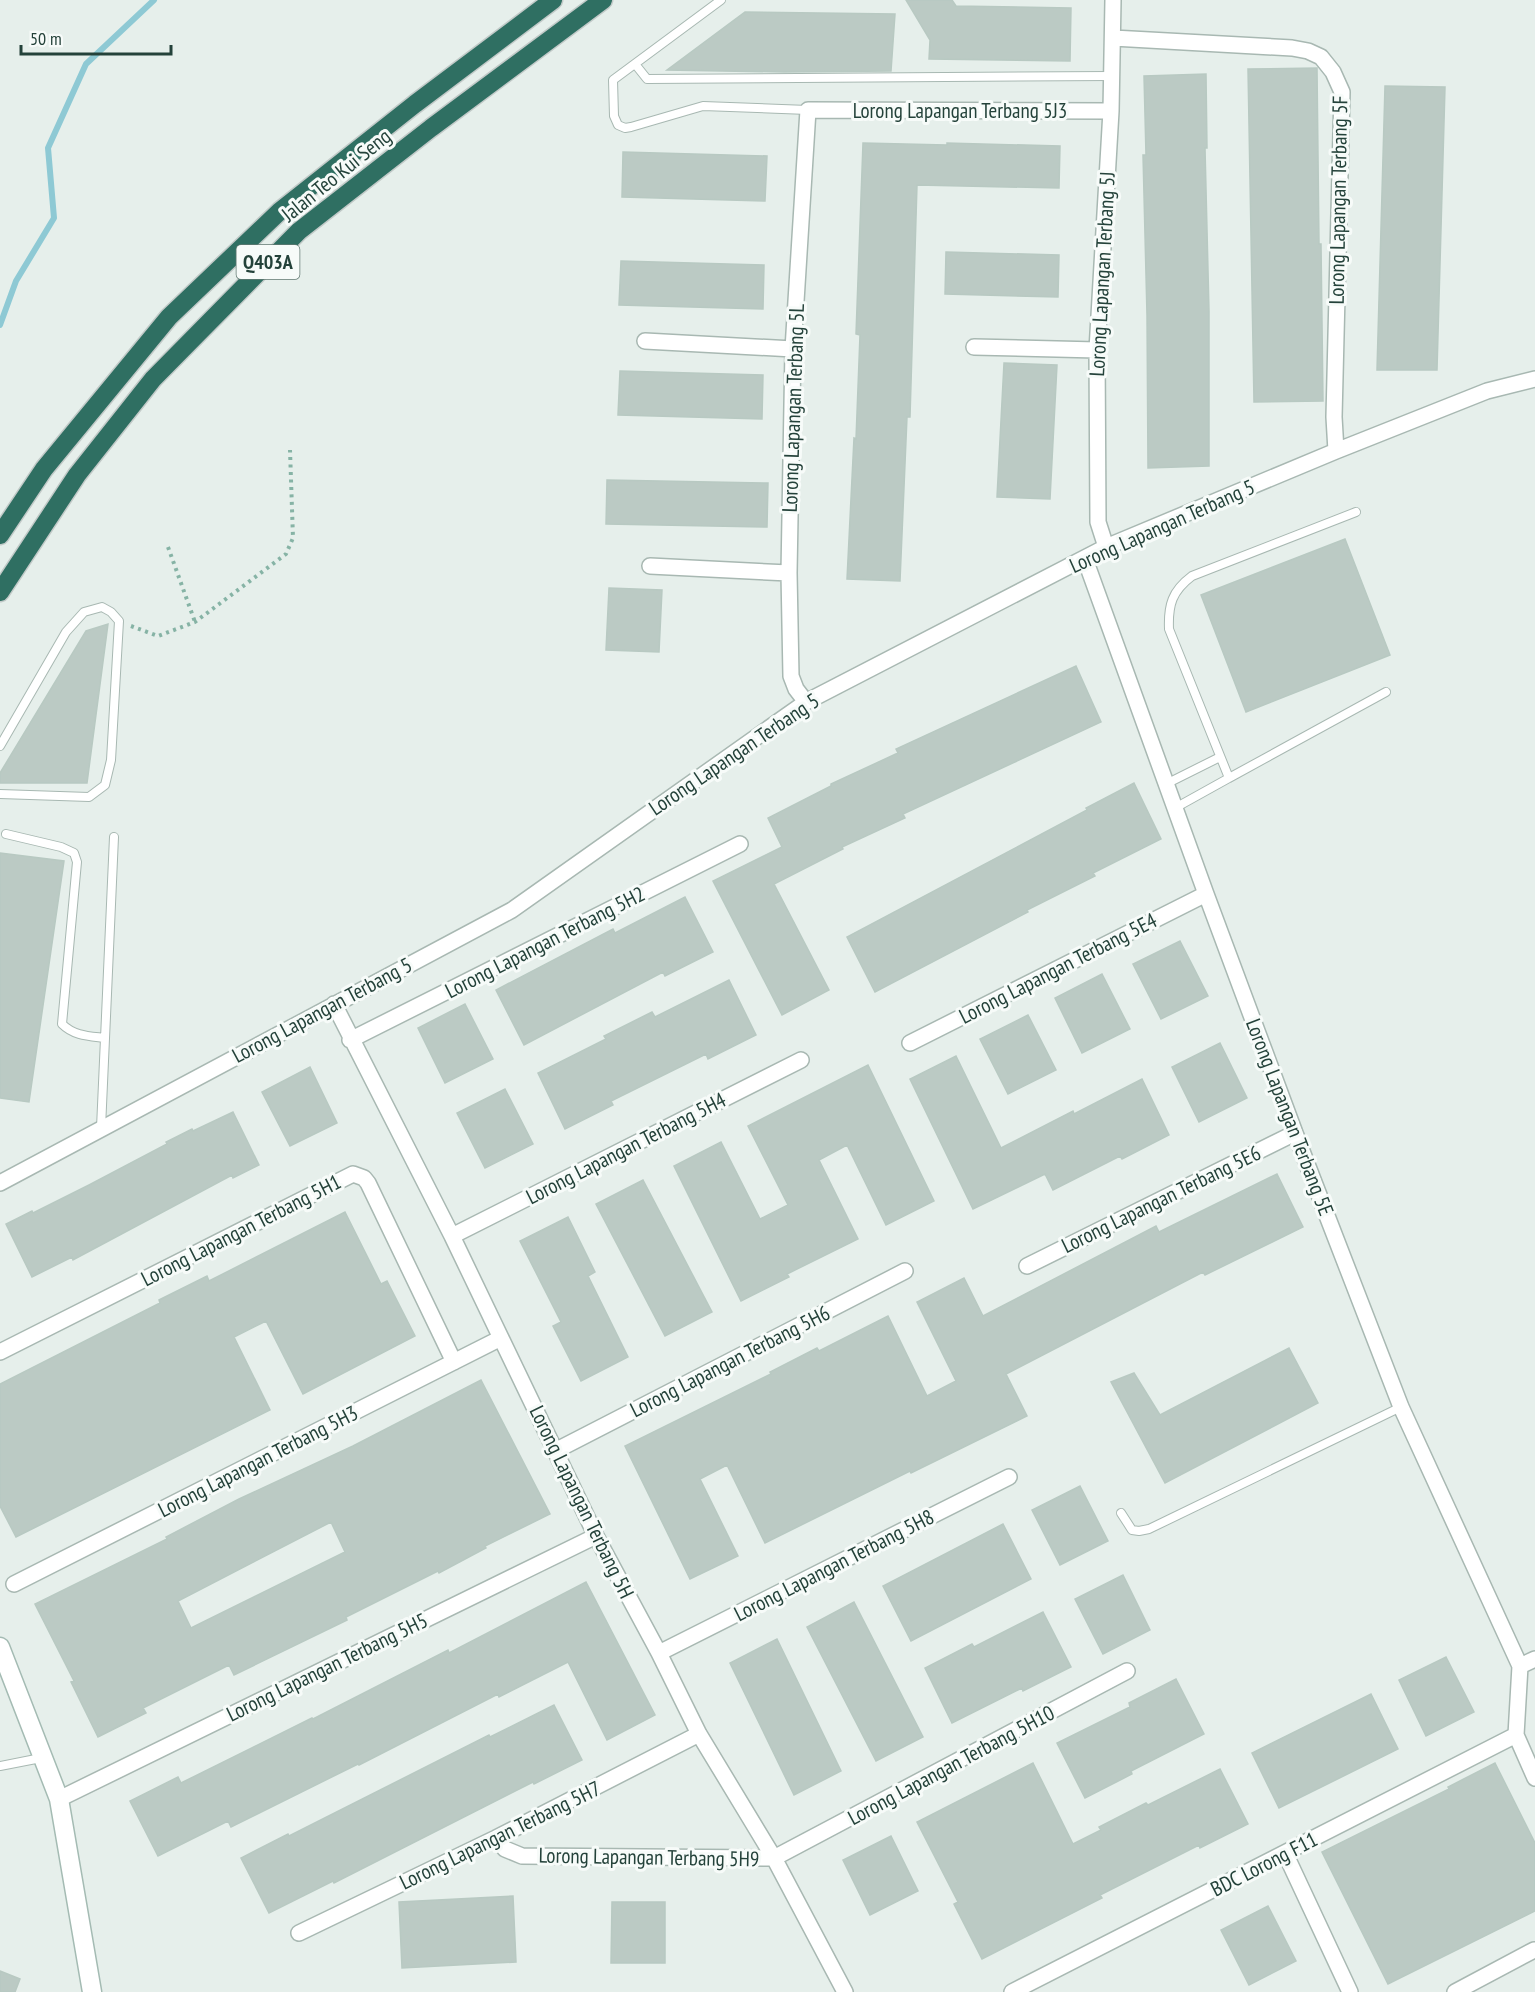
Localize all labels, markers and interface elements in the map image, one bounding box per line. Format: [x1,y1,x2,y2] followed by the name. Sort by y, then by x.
[21,18,171,56] scale bar
[30,27,62,50] text: 50 m
[1323,95,1353,305] street label: Lorong Lapangan Terbang 5F
[853,97,1067,124] street label: Lorong Lapangan Terbang 5J3
[275,123,396,228] street label: Jalan Teo Kui Seng
[1083,171,1121,377] street label: Lorong Lapangan Terbang 5J
[236,245,300,279] road number: Q403A
[776,303,810,513] street label: Lorong Lapangan Terbang 5L
[1065,473,1259,579] street label: Lorong Lapangan Terbang 5
[644,687,824,821] street label: Lorong Lapangan Terbang 5
[441,880,649,1004] street label: Lorong Lapangan Terbang 5H2
[955,906,1162,1030] street label: Lorong Lapangan Terbang 5E4
[227,951,417,1069] street label: Lorong Lapangan Terbang 5
[1240,1015,1340,1219] street label: Lorong Lapangan Terbang 5E
[522,1086,731,1210] street label: Lorong Lapangan Terbang 5H4
[1057,1139,1265,1259] street label: Lorong Lapangan Terbang 5E6
[137,1168,345,1292] street label: Lorong Lapangan Terbang 5H1
[626,1299,834,1423] street label: Lorong Lapangan Terbang 5H6
[154,1399,362,1523] street label: Lorong Lapangan Terbang 5H3
[524,1401,640,1603] street label: Lorong Lapangan Terbang 5H
[730,1503,938,1627] street label: Lorong Lapangan Terbang 5H8
[222,1606,432,1728] street label: Lorong Lapangan Terbang 5H5
[843,1699,1059,1831] street label: Lorong Lapangan Terbang 5H10
[395,1774,605,1896] street label: Lorong Lapangan Terbang 5H7
[1206,1826,1322,1902] street label: BDC Lorong F11
[538,1842,760,1872] street label: Lorong Lapangan Terbang 5H9

